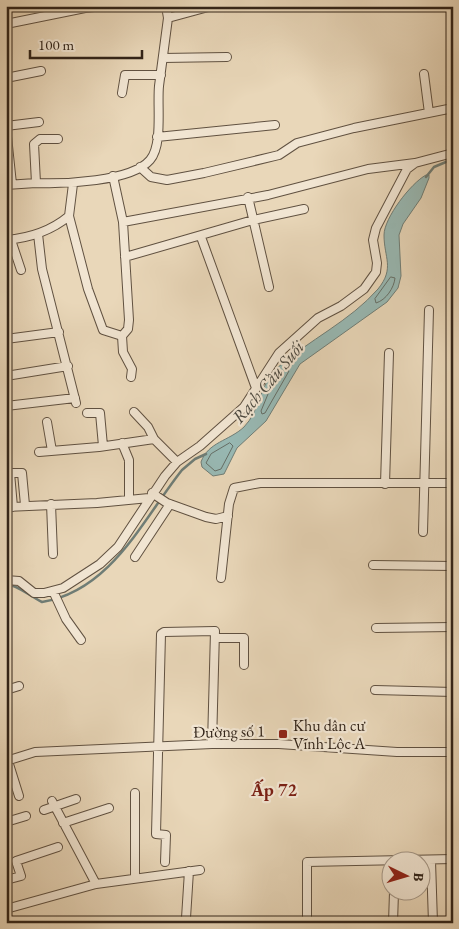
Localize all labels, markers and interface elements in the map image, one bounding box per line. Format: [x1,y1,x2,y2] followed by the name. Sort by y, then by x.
[30,28,142,60] scale bar
[38,35,75,54] text: 100 m
[226,335,309,428] water label: Rạch Cầu Suối
[293,715,366,754] place label: Khu dân cư Vĩnh Lộc A
[193,720,265,743] street label: Đường số 1
[277,728,289,740] marker: Khu dân cư Vĩnh Lộc A
[250,778,298,801] district label: Ấp 72
[382,852,432,902] north arrow
[410,872,428,883] text: B

